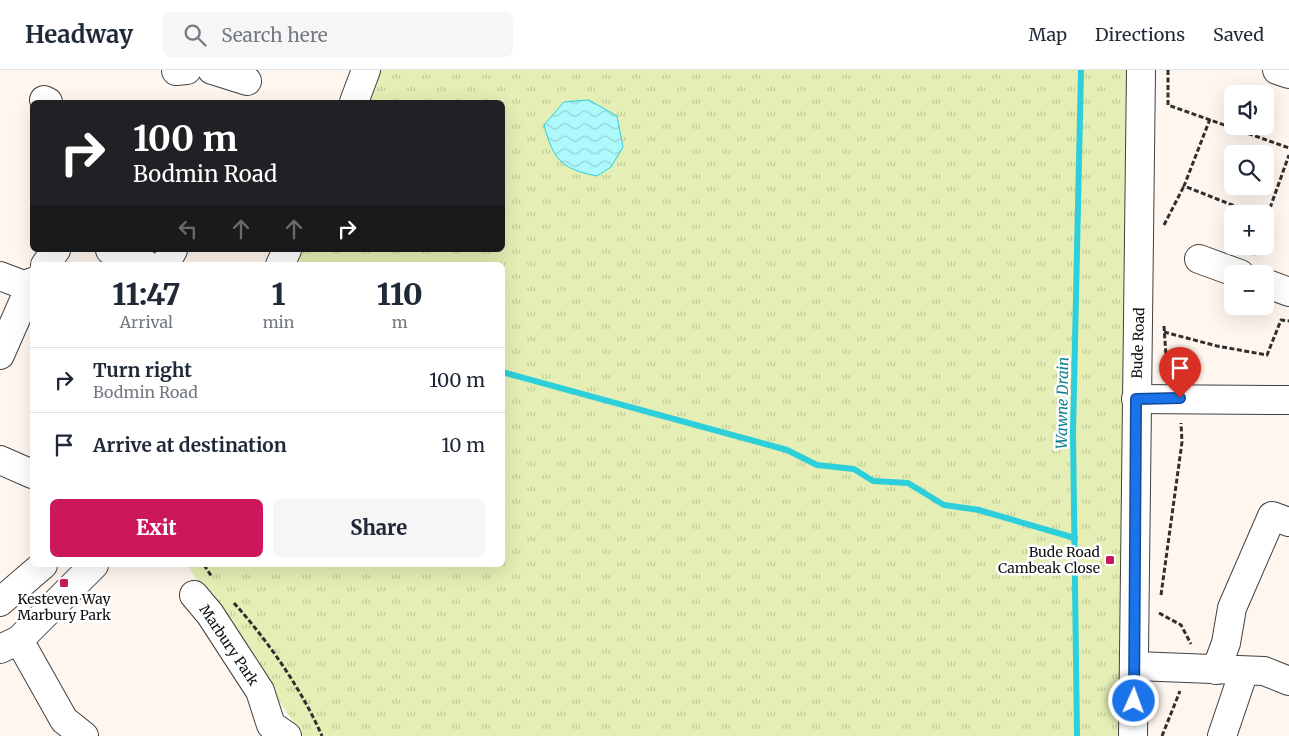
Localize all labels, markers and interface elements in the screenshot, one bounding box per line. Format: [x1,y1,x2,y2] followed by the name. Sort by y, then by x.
[163,12,513,57] search box
[25,19,133,50] text: Headway
[181,21,209,49] icon: search
[221,23,328,47] text: Search here
[1029,23,1067,46] text: Map
[1095,23,1185,46] text: Directions
[1213,23,1264,46] text: Saved
[1224,85,1274,315] map controls
[1224,85,1274,135] button: sound
[133,117,238,161] text: 100 m
[50,120,115,185] icon: right
[1224,145,1274,195] button: search
[133,160,277,188] text: Bodmin Road
[1224,205,1274,255] button: +
[174,215,202,243] icon: left
[227,215,255,243] icon: ahead
[280,215,308,243] icon: ahead
[333,215,361,243] icon: right
[1224,265,1274,315] button: −
[112,275,180,313] text: 11:47
[272,275,286,313] text: 1
[377,275,423,313] text: 110
[1128,307,1148,379] street label: Bude Road
[120,312,173,332] text: Arrival
[263,312,294,332] text: min
[392,312,408,332] text: m
[1159,347,1201,398] pin
[1166,354,1194,382] icon: arrive
[1052,357,1072,449] water label: Wawne Drain
[93,358,192,382] text: Turn right
[50,366,78,394] icon: right
[429,368,485,392] text: 100 m
[93,382,198,402] text: Bodmin Road
[50,431,78,459] icon: arrive
[93,433,287,457] text: Arrive at destination
[442,433,485,457] text: 10 m
[50,499,263,557] button: Exit
[273,499,485,557] button: Share
[998,543,1101,577] place label: Bude Road Cambeak Close
[1104,554,1116,566] marker: Bude Road Cambeak Close
[58,577,70,589] marker: Kesteven Way Marbury Park
[17,590,111,624] place label: Kesteven Way Marbury Park
[195,601,263,689] street label: Marbury Park
[1107,674,1159,726] position arrow

